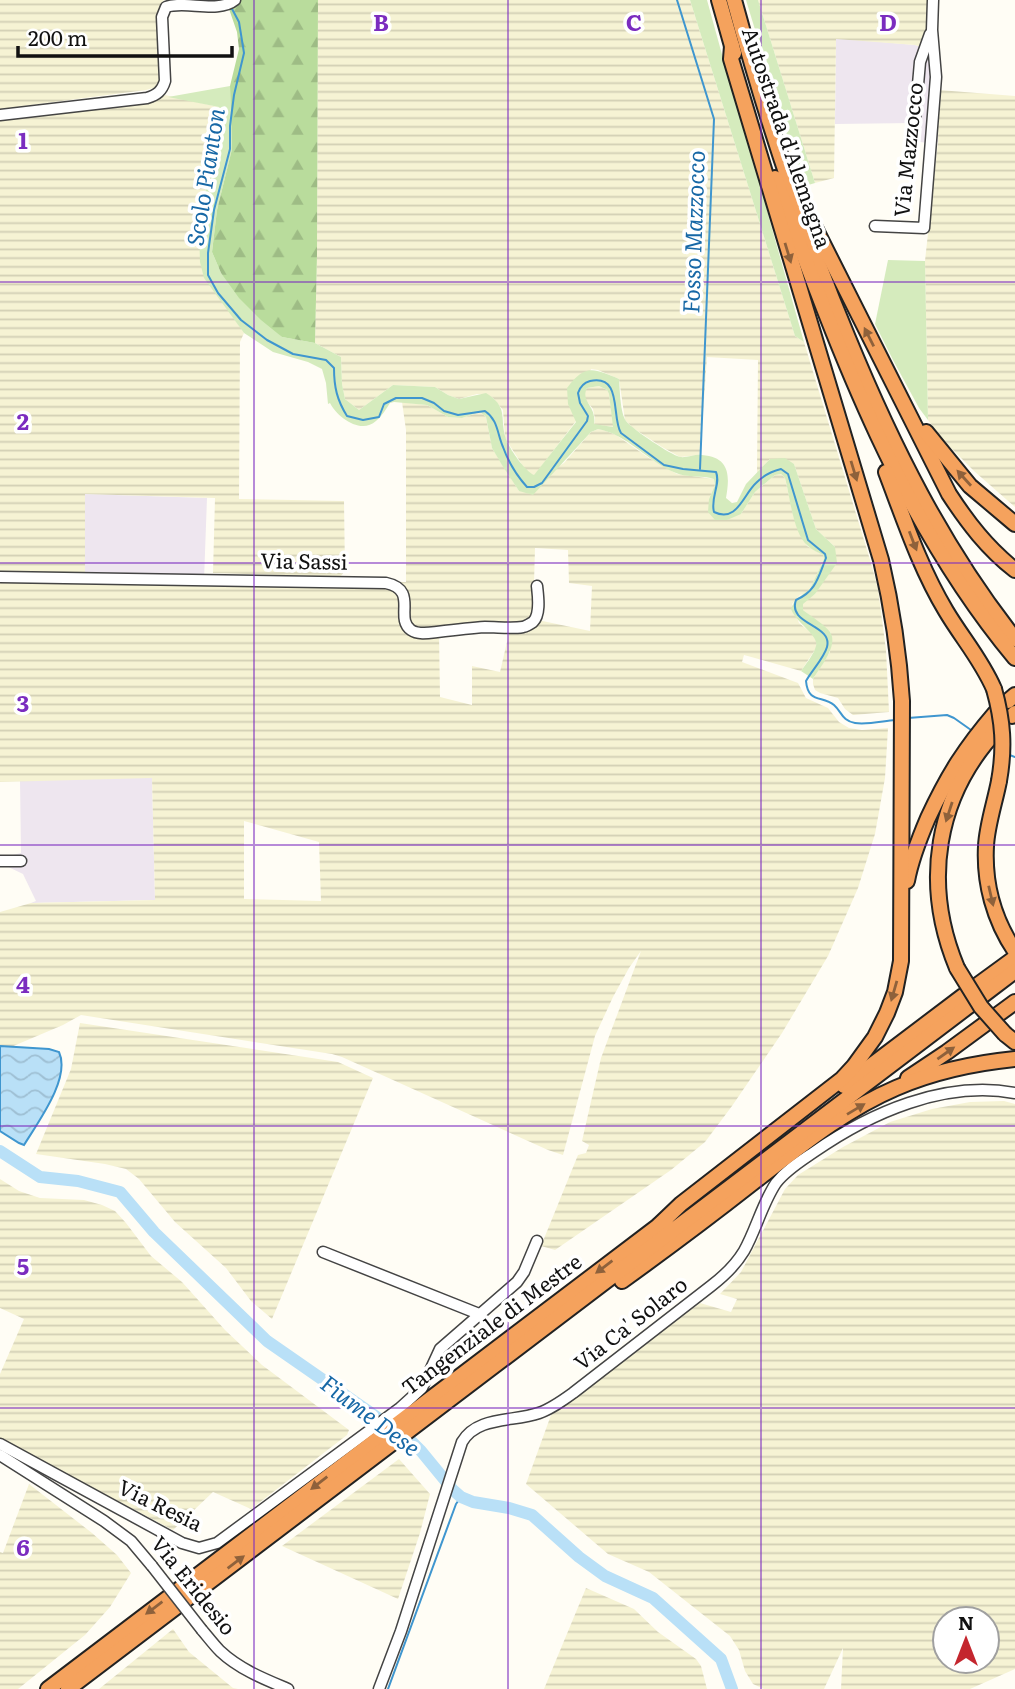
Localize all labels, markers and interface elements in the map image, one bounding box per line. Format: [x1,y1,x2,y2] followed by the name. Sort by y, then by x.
[373,4,389,38] text: B
[626,4,642,38] text: C
[879,4,897,38] text: D
[18,14,231,58] scale bar
[28,21,88,52] text: 200 m
[736,22,841,253] street label: Autostrada d'Alemagna
[884,81,929,219] street label: Via Mazzocco
[176,105,232,248] water label: Scolo Pianton
[18,122,28,156] text: 1
[672,150,712,314] water label: Fosso Mazzocco
[784,243,794,264] one-way arrow
[864,327,875,347] one-way arrow
[17,403,29,437] text: 2
[850,461,860,482] one-way arrow
[956,469,972,487] one-way arrow
[908,531,919,552] one-way arrow
[260,543,348,576] street label: Via Sassi
[17,685,29,719] text: 3
[943,801,953,822] one-way arrow
[986,885,997,907] one-way arrow
[16,966,30,1000] text: 4
[889,981,899,1002] one-way arrow
[937,1046,955,1060] one-way arrow
[846,1102,865,1115] one-way arrow
[394,1245,587,1401] street label: Tangenziale di Mestre
[17,1248,29,1282] text: 5
[595,1259,613,1273] one-way arrow
[566,1268,693,1376] street label: Via Ca' Solaro
[314,1366,428,1463] water label: Fiume Dese
[114,1470,209,1538] street label: Via Resia
[311,1475,329,1490] one-way arrow
[145,1528,245,1641] street label: Via Eridesio
[16,1529,30,1563] text: 6
[226,1555,245,1569] one-way arrow
[145,1601,163,1616] one-way arrow
[931,1605,1001,1675] north arrow
[958,1608,974,1636] text: N

